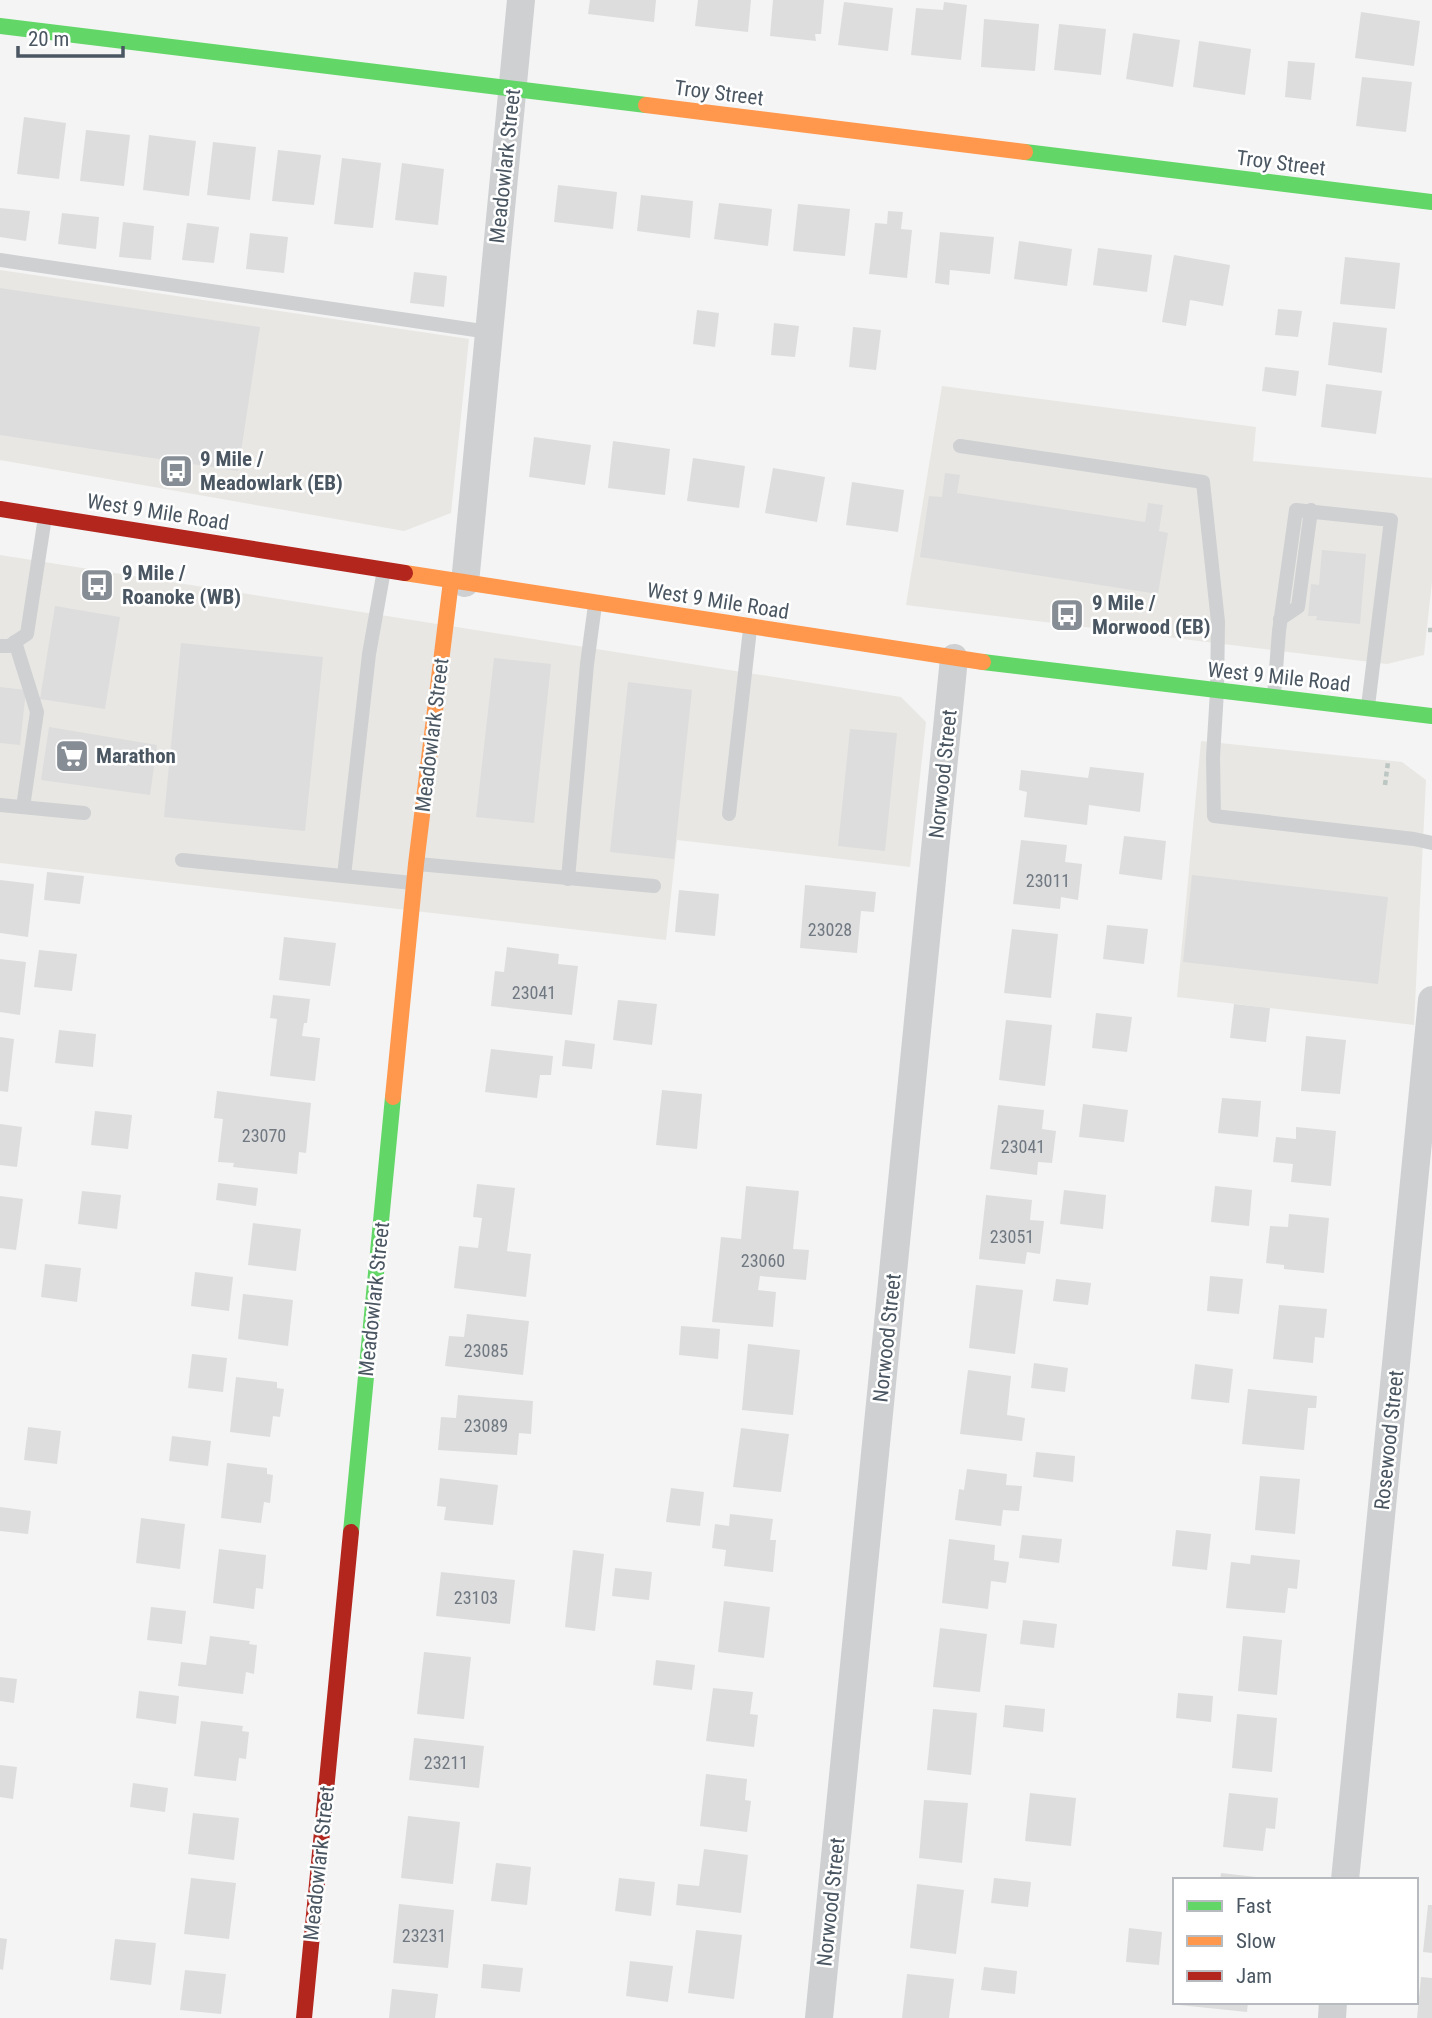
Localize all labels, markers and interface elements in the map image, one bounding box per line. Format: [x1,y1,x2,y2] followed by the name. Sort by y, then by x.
[18,14,122,58] scale bar
[28,27,69,51] text: 20 m
[673,76,765,110] street label: Troy Street
[485,88,525,244] street label: Meadowlark Street
[1235,146,1327,180] street label: Troy Street
[200,447,343,495] place label: 9 Mile / Meadowlark (EB)
[157,452,195,490] bus stop icon: 9 Mile / Meadowlark (EB)
[85,489,231,535] street label: West 9 Mile Road
[122,561,241,609] place label: 9 Mile / Roanoke (WB)
[78,566,116,604] bus stop icon: 9 Mile / Roanoke (WB)
[645,578,791,624] street label: West 9 Mile Road
[1092,591,1211,639] place label: 9 Mile / Morwood (EB)
[1048,596,1086,634] bus stop icon: 9 Mile / Morwood (EB)
[411,657,453,813] street label: Meadowlark Street
[1206,658,1352,696] street label: West 9 Mile Road
[924,708,962,840] street label: Norwood Street
[53,737,91,775] supermarket icon: Marathon
[96,744,176,768] place label: Marathon
[1026,870,1070,891] house number: 23011
[808,919,852,940] house number: 23028
[512,982,556,1003] house number: 23041
[242,1125,286,1146] house number: 23070
[1001,1136,1045,1157] house number: 23041
[354,1221,394,1377] street label: Meadowlark Street
[990,1226,1034,1247] house number: 23051
[741,1250,785,1271] house number: 23060
[868,1272,906,1404] street label: Norwood Street
[464,1340,508,1361] house number: 23085
[1370,1369,1408,1511] street label: Rosewood Street
[464,1415,508,1436] house number: 23089
[454,1587,498,1608] house number: 23103
[424,1752,468,1773] house number: 23211
[299,1785,339,1941] street label: Meadowlark Street
[812,1836,850,1968] street label: Norwood Street
[1173,1878,1418,2004] legend
[1236,1894,1272,1918] text: Fast
[402,1925,446,1946] house number: 23231
[1236,1929,1276,1953] text: Slow
[1236,1964,1272,1988] text: Jam

